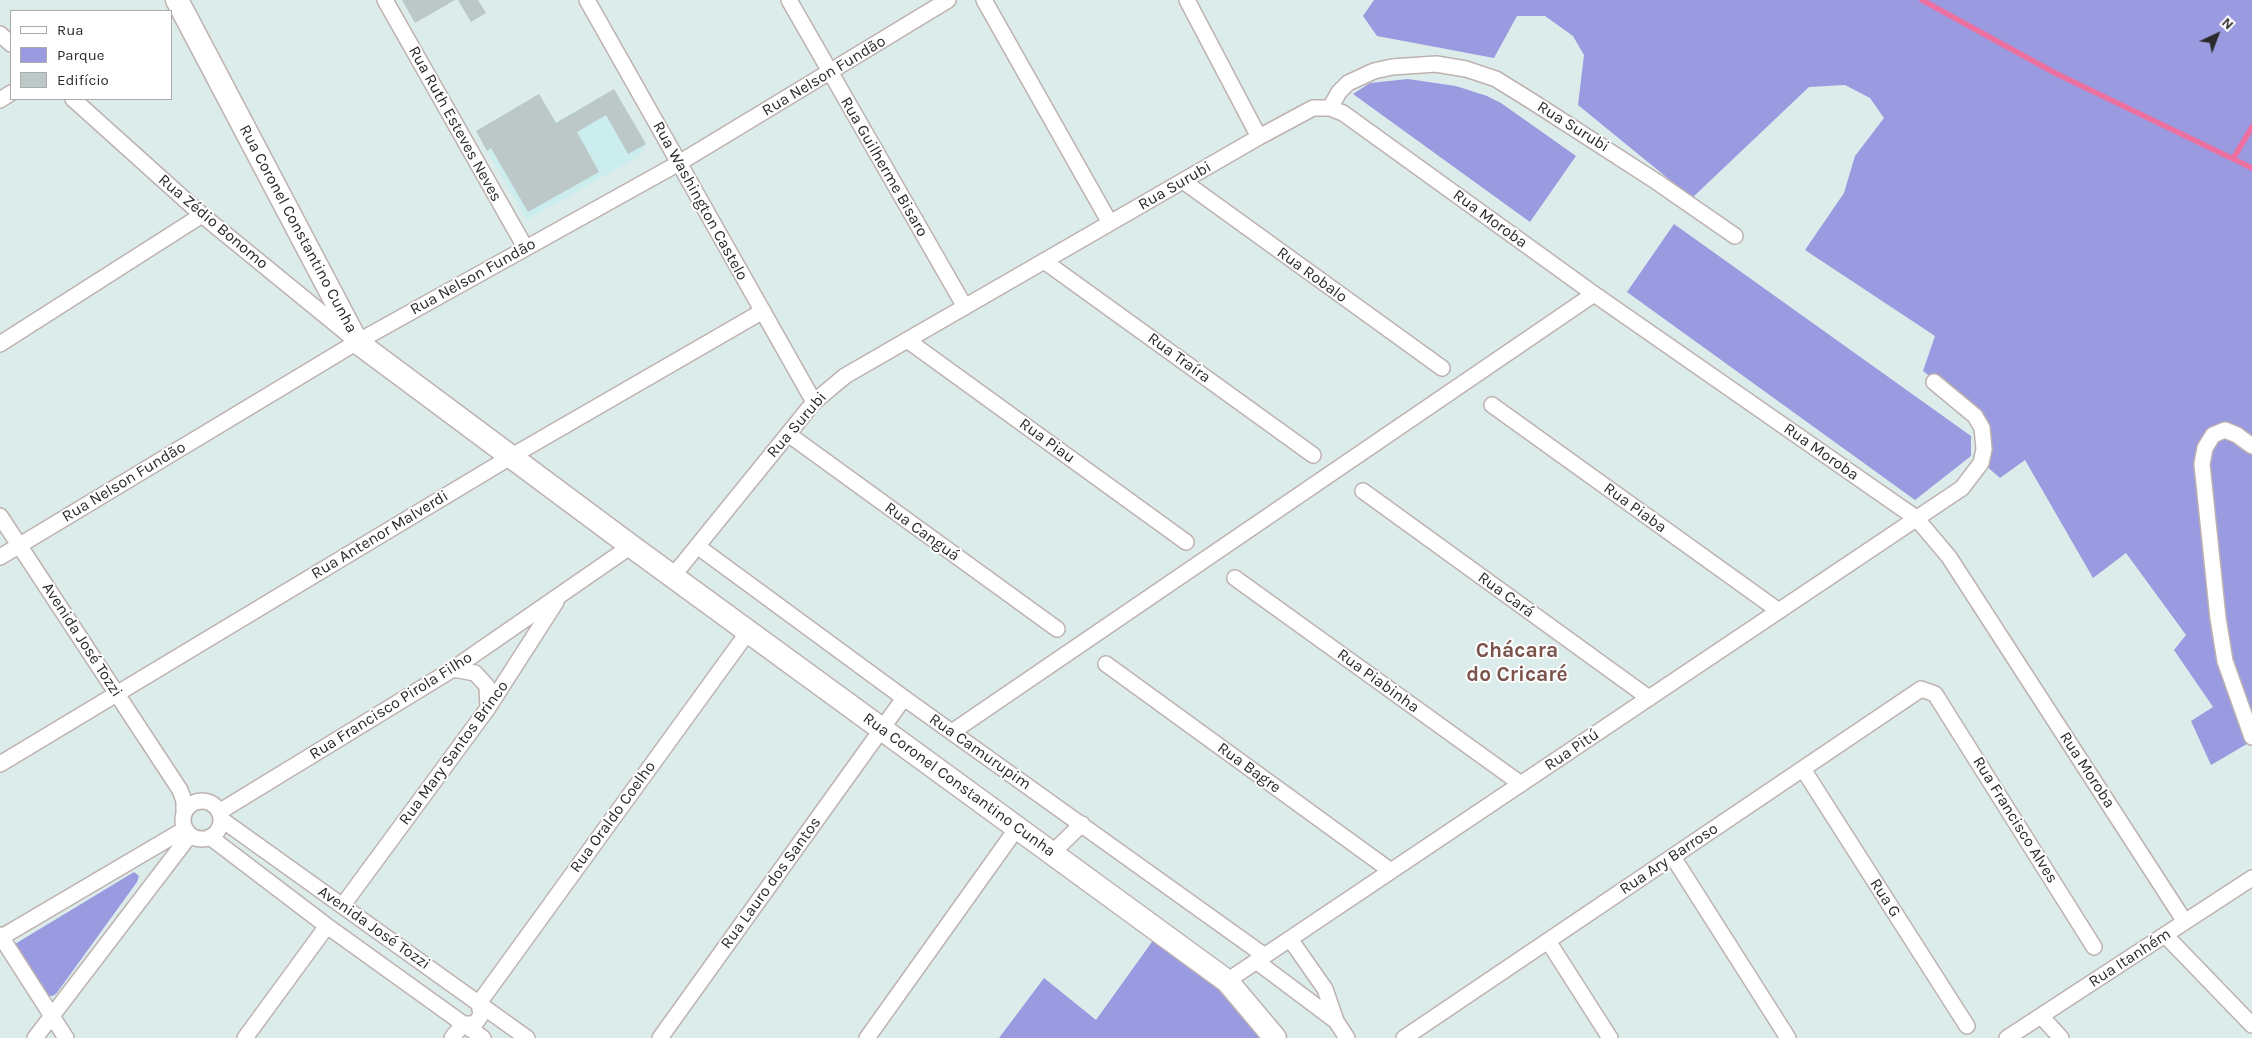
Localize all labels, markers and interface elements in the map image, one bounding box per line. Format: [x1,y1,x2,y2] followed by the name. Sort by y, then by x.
[10,10,172,100] legend
[2192,10,2242,60] north arrow
[2218,14,2237,33] text: N
[57,21,84,39] text: Rua
[759,32,889,120] street label: Rua Nelson Fundão
[404,43,506,205] street label: Rua Ruth Esteves Neves
[57,46,105,64] text: Parque
[57,71,109,89] text: Edifício
[836,94,932,240] street label: Rua Guilherme Bisaro
[1533,97,1613,157] street label: Rua Surubi
[648,118,752,284] street label: Rua Washington Castelo
[235,122,361,336] street label: Rua Coronel Constantino Cunha
[1135,157,1215,215] street label: Rua Surubi
[154,170,272,274] street label: Rua Zédio Bonomo
[1449,186,1531,252] street label: Rua Moroba
[407,234,539,320] street label: Rua Nelson Fundão
[1273,243,1351,307] street label: Rua Robalo
[1144,329,1214,387] street label: Rua Traíra
[763,388,831,462] street label: Rua Surubi
[1015,414,1079,468] street label: Rua Piau
[1780,419,1862,485] street label: Rua Moroba
[59,438,189,526] street label: Rua Nelson Fundão
[1600,479,1670,537] street label: Rua Piaba
[308,487,452,583] street label: Rua Antenor Malverdi
[881,498,963,566] street label: Rua Canguá
[1474,568,1538,622] street label: Rua Cará
[38,579,126,701] street label: Avenida José Tozzi
[1466,638,1568,688] district label: Chácara do Cricaré
[1333,645,1423,717] street label: Rua Piabinha
[306,648,476,764] street label: Rua Francisco Pirola Filho
[395,677,513,829] street label: Rua Mary Santos Brinco
[859,709,1059,861] street label: Rua Coronel Constantino Cunha
[925,710,1035,794] street label: Rua Camurupim
[1541,725,1603,775] street label: Rua Pitú
[2055,728,2119,812] street label: Rua Moroba
[1213,739,1285,797] street label: Rua Bagre
[1968,753,2062,887] street label: Rua Francisco Alves
[566,757,660,877] street label: Rua Oraldo Coelho
[717,813,825,953] street label: Rua Lauro dos Santos
[1616,819,1722,899] street label: Rua Ary Barroso
[1865,875,1905,921] street label: Rua G
[314,882,434,974] street label: Avenida José Tozzi
[2085,924,2175,992] street label: Rua Itanhém

